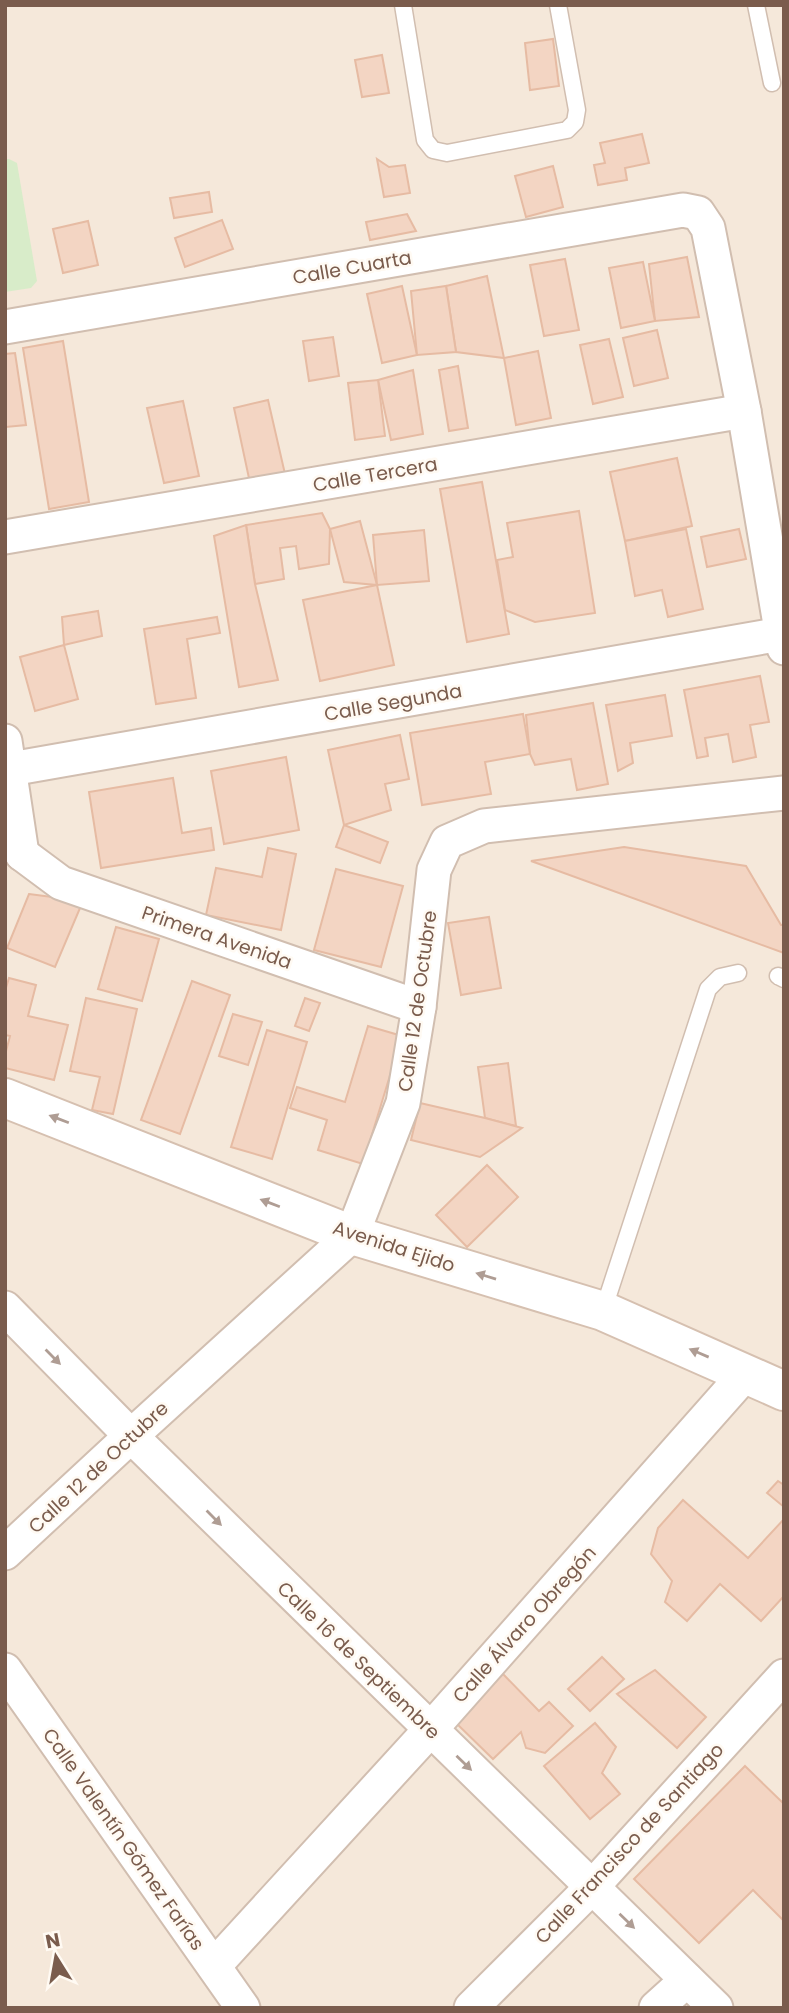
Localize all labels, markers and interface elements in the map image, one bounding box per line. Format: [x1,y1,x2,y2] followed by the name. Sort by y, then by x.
[291,244,414,291] street label: Calle Cuarta
[311,450,440,499] street label: Calle Tercera
[322,677,464,728] street label: Calle Segunda
[138,899,295,976] street label: Primera Avenida
[391,909,444,1093] street label: Calle 12 de Octubre
[48,1114,69,1125] one-way arrow
[260,1197,281,1208] one-way arrow
[329,1214,458,1279] street label: Avenida Ejido
[475,1270,496,1280] one-way arrow
[689,1347,710,1358] one-way arrow
[45,1348,61,1365] one-way arrow
[22,1395,174,1540] street label: Calle 12 de Octubre
[205,1509,222,1525] one-way arrow
[446,1540,602,1709] street label: Calle Álvaro Obregón
[271,1575,446,1745] street label: Calle 16 de Septiembre
[36,1723,211,1956] street label: Calle Valentín Gómez Farías
[529,1737,730,1950] street label: Calle Francisco de Santiago
[455,1754,472,1770] one-way arrow
[618,1913,635,1929] one-way arrow
[21,1922,91,1992] north arrow
[43,1926,62,1955] text: N

